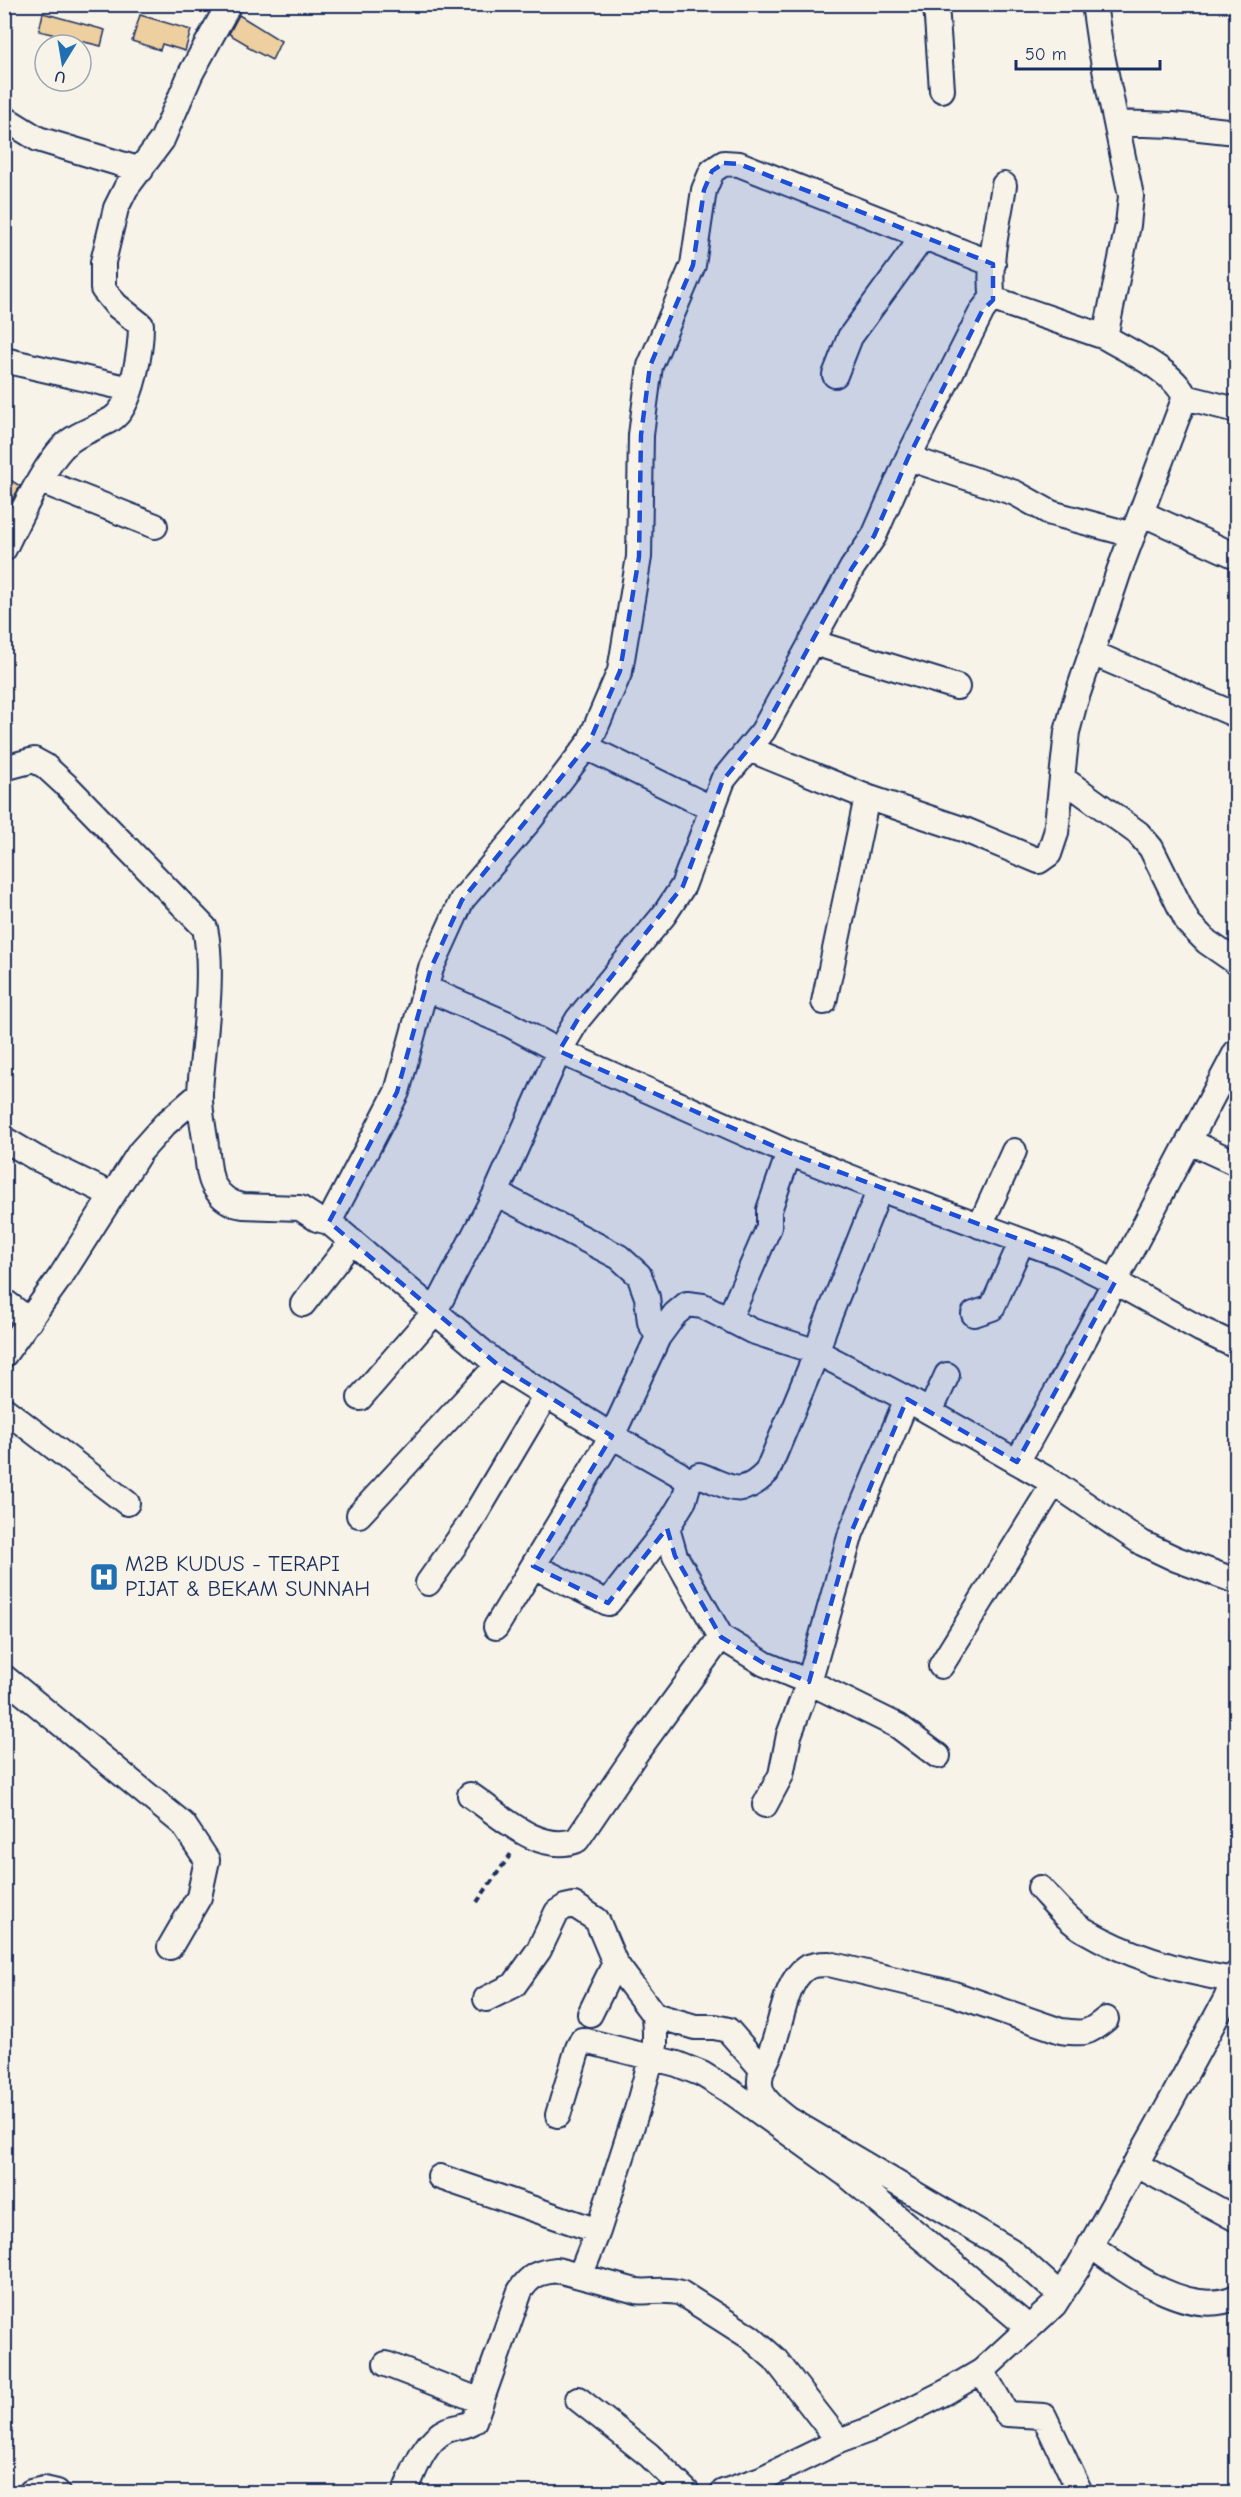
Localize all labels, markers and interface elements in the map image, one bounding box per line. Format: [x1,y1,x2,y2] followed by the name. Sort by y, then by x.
[33,33,93,93] north arrow
[1016,33,1160,71] scale bar
[1025,44,1067,65] text: 50 m
[53,67,67,87] text: U
[125,1551,370,1602] place label: M2B KUDUS - TERAPI PIJAT & BEKAM SUNNAH
[88,1561,120,1593] hospital icon: M2B KUDUS - TERAPI PIJAT & BEKAM SUNNAH

